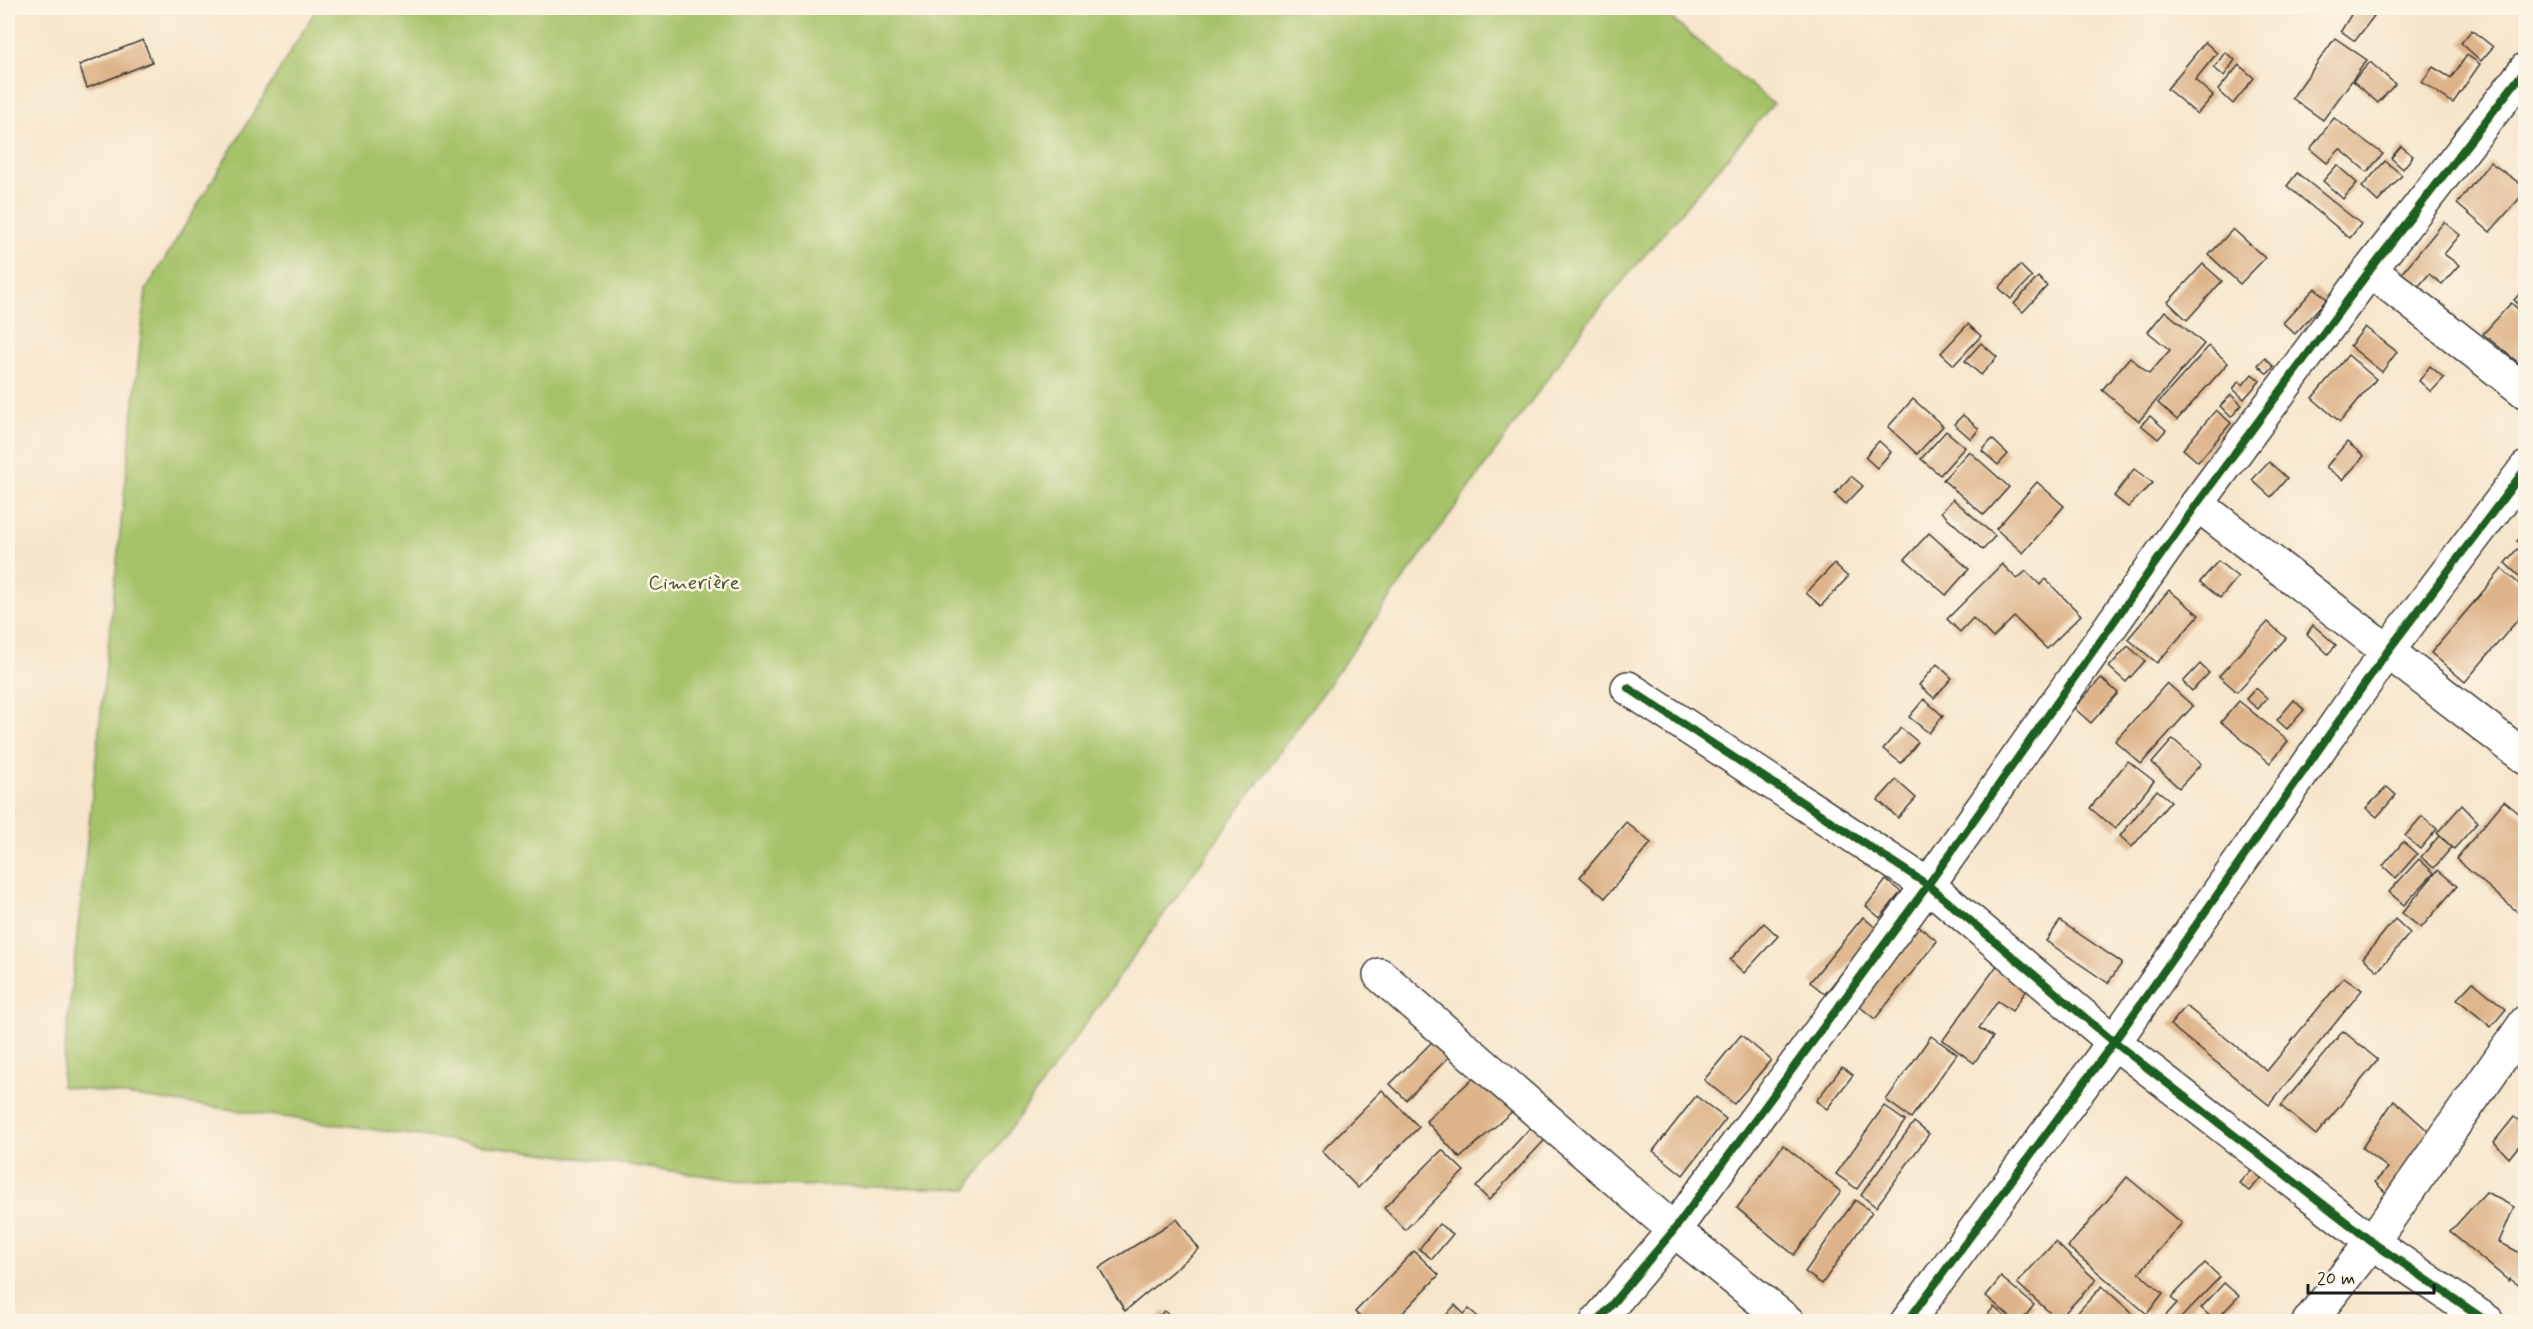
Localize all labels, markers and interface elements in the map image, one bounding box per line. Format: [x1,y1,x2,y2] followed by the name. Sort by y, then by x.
[648,569,740,597] park label: Cimerière
[2308,1257,2434,1295] scale bar
[2317,1267,2355,1291] text: 20 m

